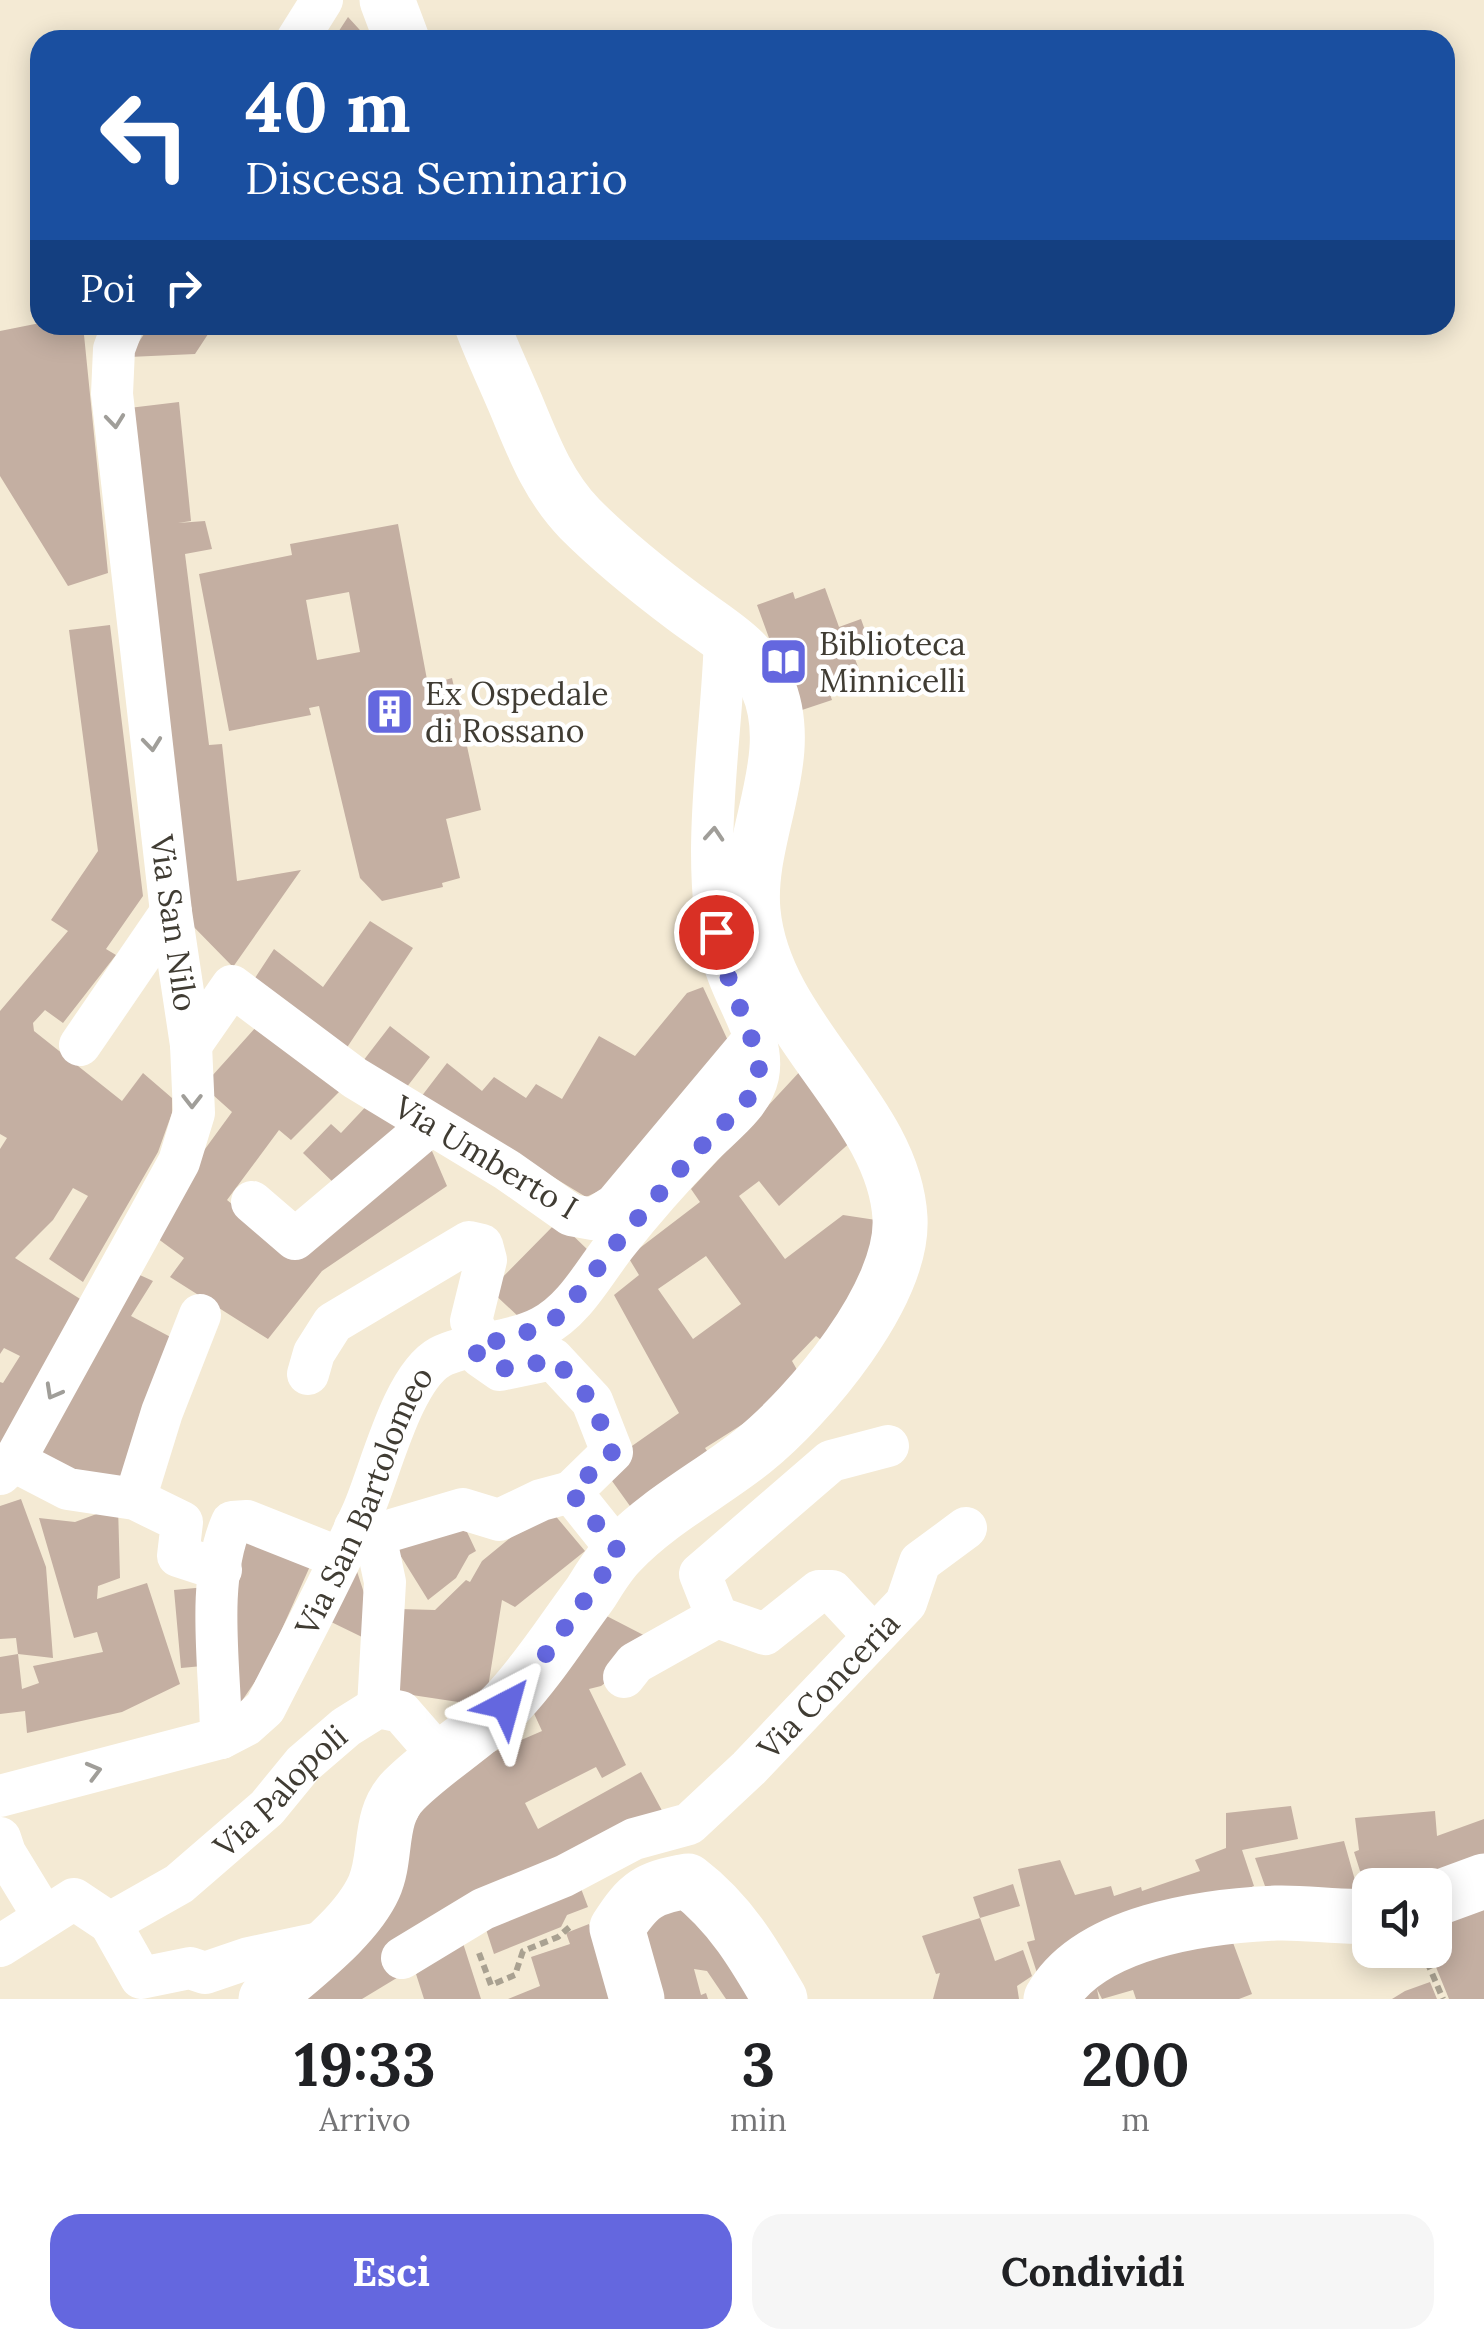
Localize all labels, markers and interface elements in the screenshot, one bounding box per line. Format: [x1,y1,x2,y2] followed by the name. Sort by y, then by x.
[245,62,411,151] text: 40 m
[80,70,210,200] icon: left
[245,149,628,206] text: Discesa Seminario
[156,260,211,315] icon: right
[80,264,136,312] text: Poi
[104,413,125,429] one-way arrow
[819,623,966,701] place label: Biblioteca Minnicelli
[758,635,810,687] library icon: Biblioteca Minnicelli
[425,673,609,751] place label: Ex Ospedale di Rossano
[364,685,416,737] building icon: Ex Ospedale di Rossano
[141,736,162,752] one-way arrow
[703,825,724,841] one-way arrow
[141,831,207,1014] street label: Via San Nilo
[674,890,759,975] pin
[689,905,744,960] icon: arrive
[386,1086,585,1228] street label: Via Umberto I
[181,1094,203,1109] one-way arrow
[285,1357,441,1643] street label: Via San Bartolomeo
[46,1381,65,1399] one-way arrow
[747,1603,908,1768] street label: Via Conceria
[454,1653,558,1757] position arrow
[204,1715,355,1867] street label: Via Palopoli
[85,1762,102,1783] one-way arrow
[1352,1868,1452,1968] map controls
[1352,1868,1452,1968] button: sound
[294,2026,436,2102] text: 19:33
[742,2026,775,2102] text: 3
[1081,2026,1190,2102] text: 200
[319,2099,411,2140] text: Arrivo
[730,2099,787,2140] text: min
[1121,2099,1150,2140] text: m
[50,2214,732,2329] button: Esci
[752,2214,1434,2329] button: Condividi

